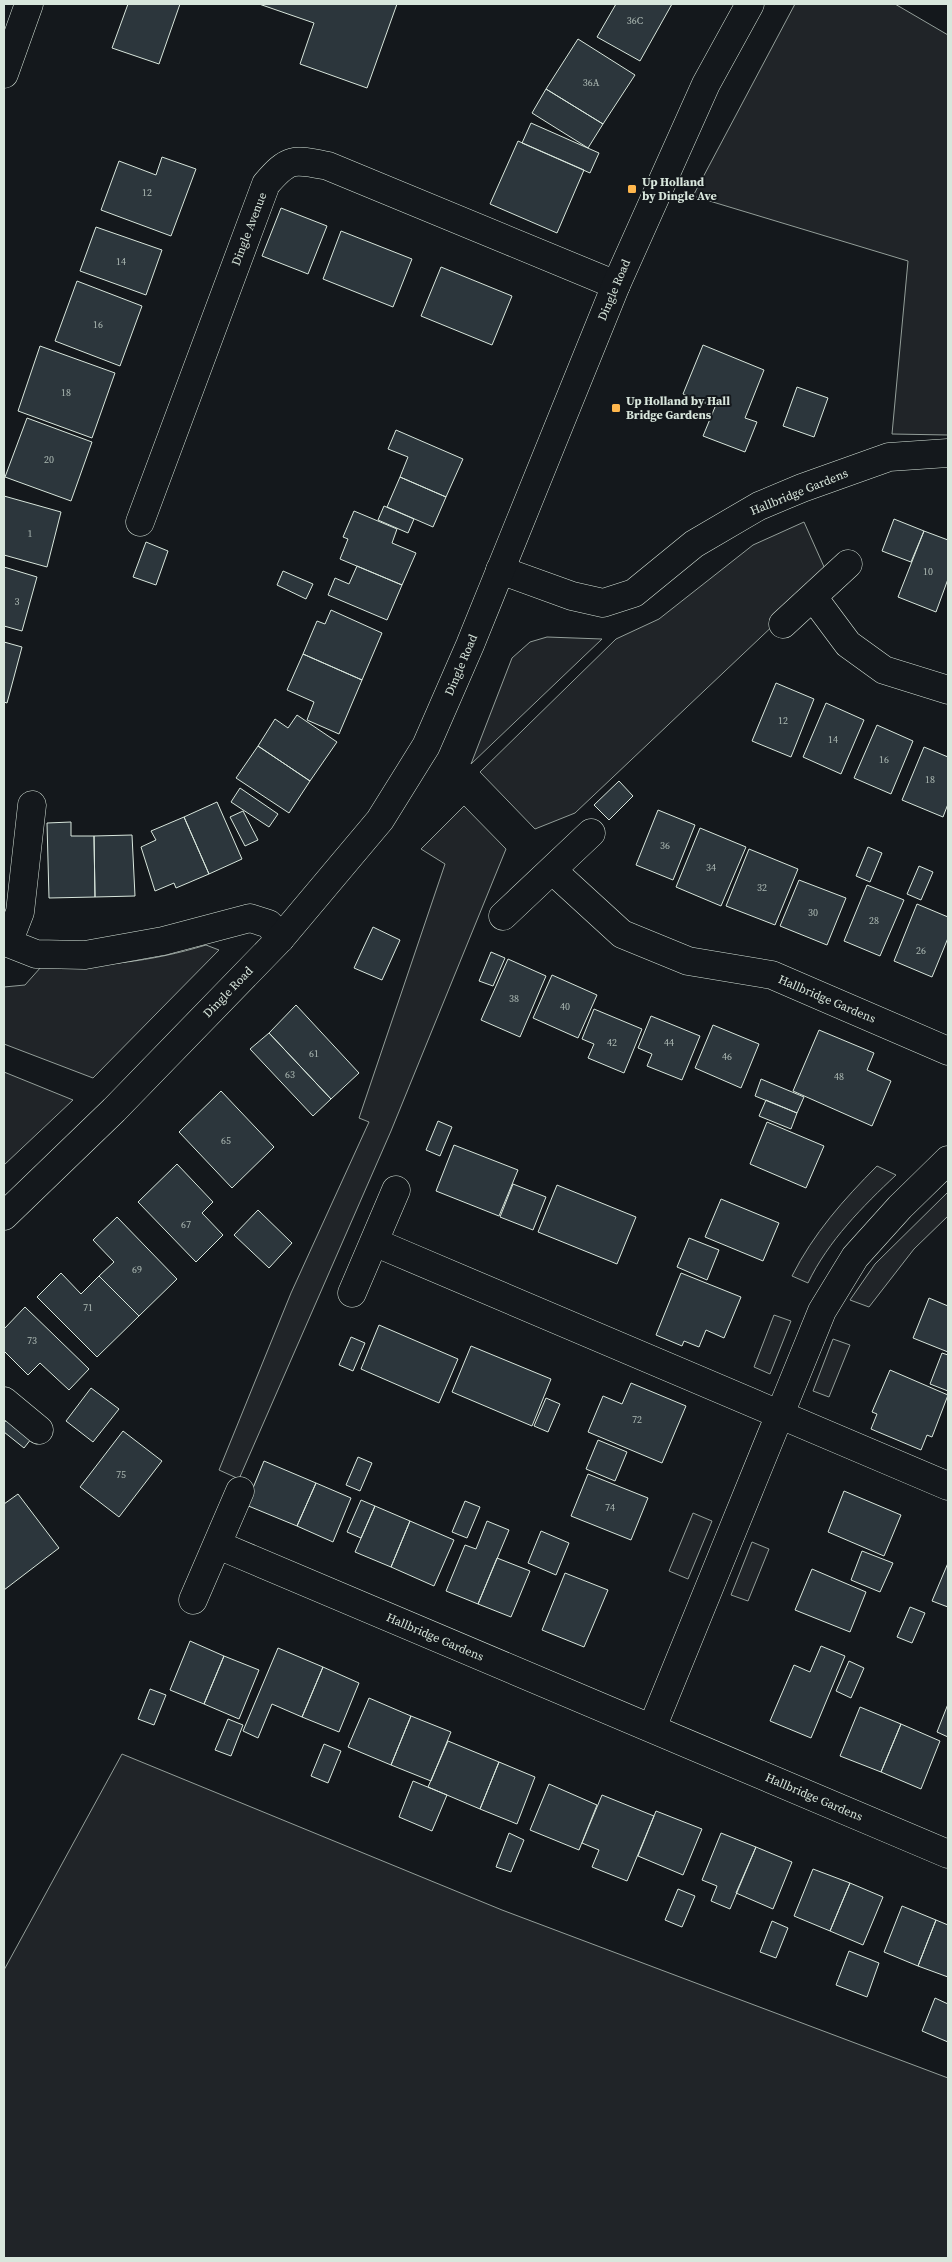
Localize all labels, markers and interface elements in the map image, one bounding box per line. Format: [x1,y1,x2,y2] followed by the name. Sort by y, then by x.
[627,14,643,27] house number: 36C
[583,76,600,89] house number: 36A
[642,174,717,204] place label: Up Holland by Dingle Ave
[626,183,638,195] marker: Up Holland by Dingle Ave
[142,186,152,199] house number: 12
[228,190,270,268] street label: Dingle Avenue
[116,255,126,268] house number: 14
[594,257,634,323] street label: Dingle Road
[93,318,103,331] house number: 16
[61,386,71,399] house number: 18
[626,393,730,423] place label: Up Holland by Hall Bridge Gardens
[610,402,622,414] marker: Up Holland by Hall Bridge Gardens
[44,453,54,466] house number: 20
[748,465,850,519] street label: Hallbridge Gardens
[28,527,33,540] house number: 1
[923,565,933,578] house number: 10
[15,595,20,608] house number: 3
[441,632,481,698] street label: Dingle Road
[778,714,788,727] house number: 12
[828,733,838,746] house number: 14
[879,753,889,766] house number: 16
[925,773,935,786] house number: 18
[660,839,670,852] house number: 36
[706,861,716,874] house number: 34
[757,881,767,894] house number: 32
[808,906,818,919] house number: 30
[869,914,879,927] house number: 28
[916,944,926,957] house number: 26
[200,963,257,1021] street label: Dingle Road
[776,971,878,1027] street label: Hallbridge Gardens
[509,992,519,1005] house number: 38
[560,1000,570,1013] house number: 40
[607,1036,617,1049] house number: 42
[664,1036,674,1049] house number: 44
[309,1047,319,1060] house number: 61
[722,1050,732,1063] house number: 46
[285,1068,295,1081] house number: 63
[834,1070,844,1083] house number: 48
[221,1134,231,1147] house number: 65
[181,1218,191,1231] house number: 67
[132,1263,142,1276] house number: 69
[83,1301,93,1314] house number: 71
[27,1334,37,1347] house number: 73
[632,1413,642,1426] house number: 72
[116,1468,126,1481] house number: 75
[605,1501,615,1514] house number: 74
[384,1609,486,1665] street label: Hallbridge Gardens
[763,1769,865,1825] street label: Hallbridge Gardens

